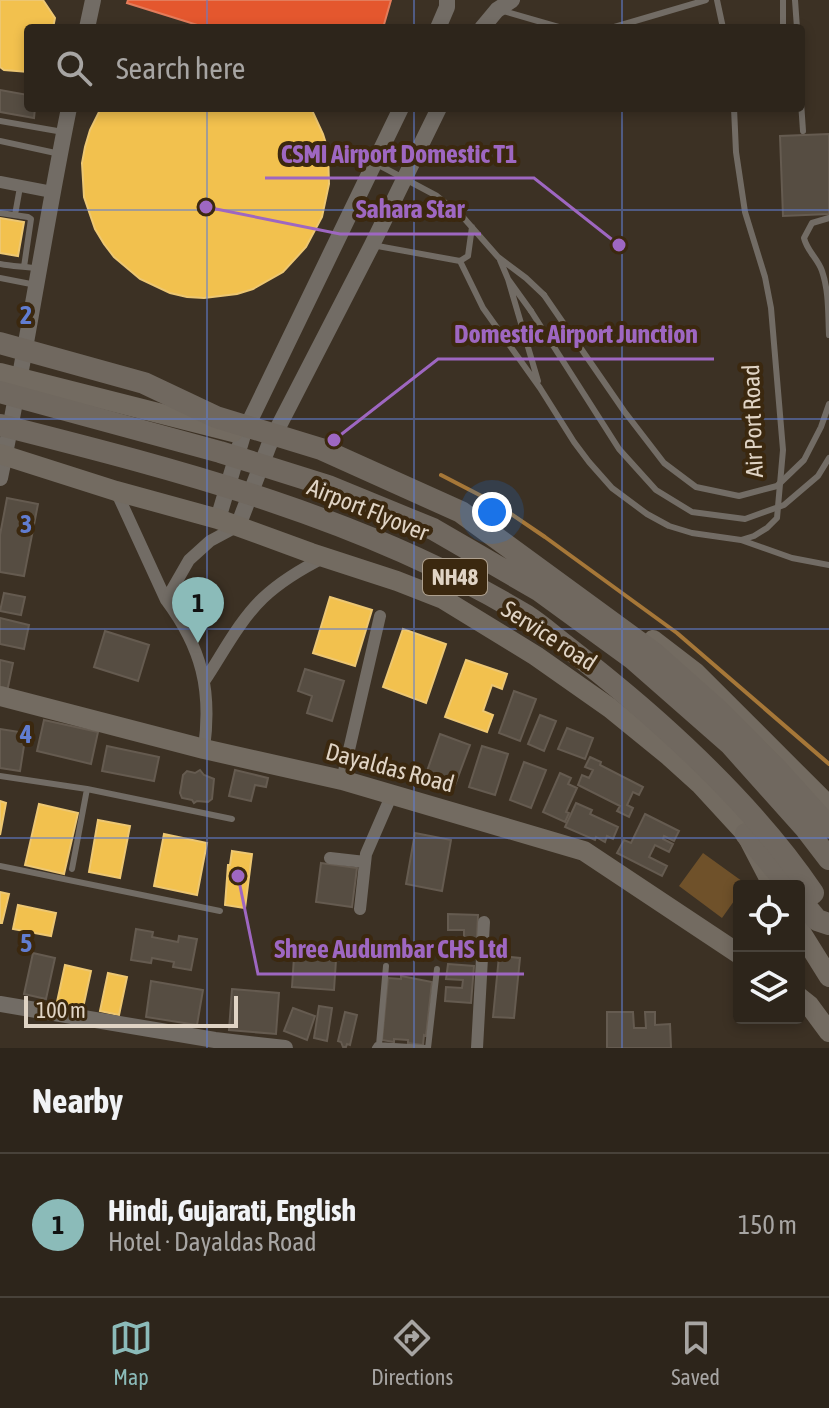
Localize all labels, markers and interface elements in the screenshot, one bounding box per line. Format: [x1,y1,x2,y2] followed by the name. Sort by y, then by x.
[24,24,805,112] search box
[52,46,96,90] icon: search
[116,51,245,85] text: Search here
[265,128,534,178] callout: CSMI Airport Domestic T1
[281,139,517,169] text: CSMI Airport Domestic T1
[340,184,481,234] callout: Sahara Star
[356,194,466,224] text: Sahara Star
[20,300,32,330] text: 2
[438,309,714,359] callout: Domestic Airport Junction
[454,319,698,349] text: Domestic Airport Junction
[737,364,768,478] street label: Air Port Road
[304,473,434,546] street label: Airport Flyover
[472,492,512,532] your location
[20,509,32,539] text: 3
[423,559,487,595] road number: NH48
[172,577,224,643] pin: 1
[497,595,602,676] street label: Service road
[19,719,32,749] text: 4
[323,737,457,798] street label: Dayaldas Road
[733,880,805,1024] map controls
[733,880,805,952] button: locate
[258,924,524,974] callout: Shree Audumbar CHS Ltd
[20,928,32,958] text: 5
[274,934,508,964] text: Shree Audumbar CHS Ltd
[733,952,805,1024] button: layers
[24,992,238,1028] scale bar
[36,997,86,1023] text: 100 m
[32,1081,123,1120] text: Nearby
[108,1193,356,1227] text: Hindi, Gujarati, English
[52,1210,64,1240] text: 1
[738,1210,797,1240] text: 150 m
[108,1227,317,1257] text: Hotel · Dayaldas Road
[109,1316,153,1390] tab: Map
[371,1316,453,1390] tab: Directions
[671,1316,720,1390] tab: Saved

